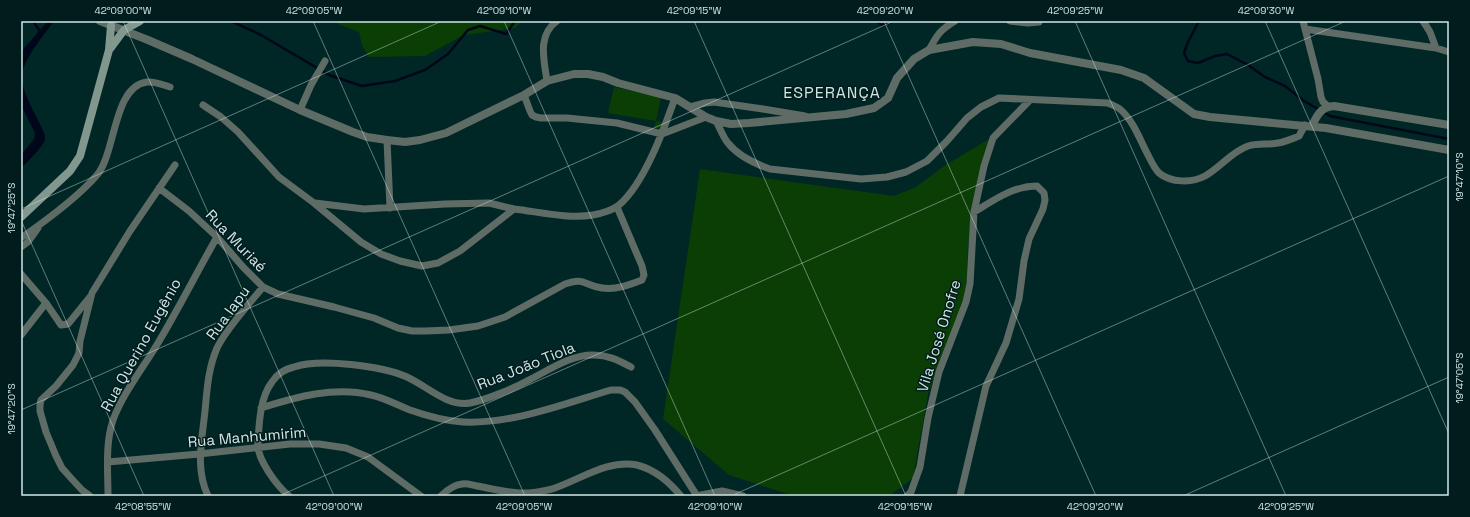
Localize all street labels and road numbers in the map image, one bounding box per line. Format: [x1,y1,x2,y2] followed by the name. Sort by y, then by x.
[202,205,271,276] street label: Rua Muriaé
[96,275,185,415] street label: Rua Querino Eugênio
[912,277,965,394] street label: Vila José Onofre
[202,282,254,343] street label: Rua Iapu
[474,337,578,394] street label: Rua João Tiola
[187,422,307,451] street label: Rua Manhumirim

